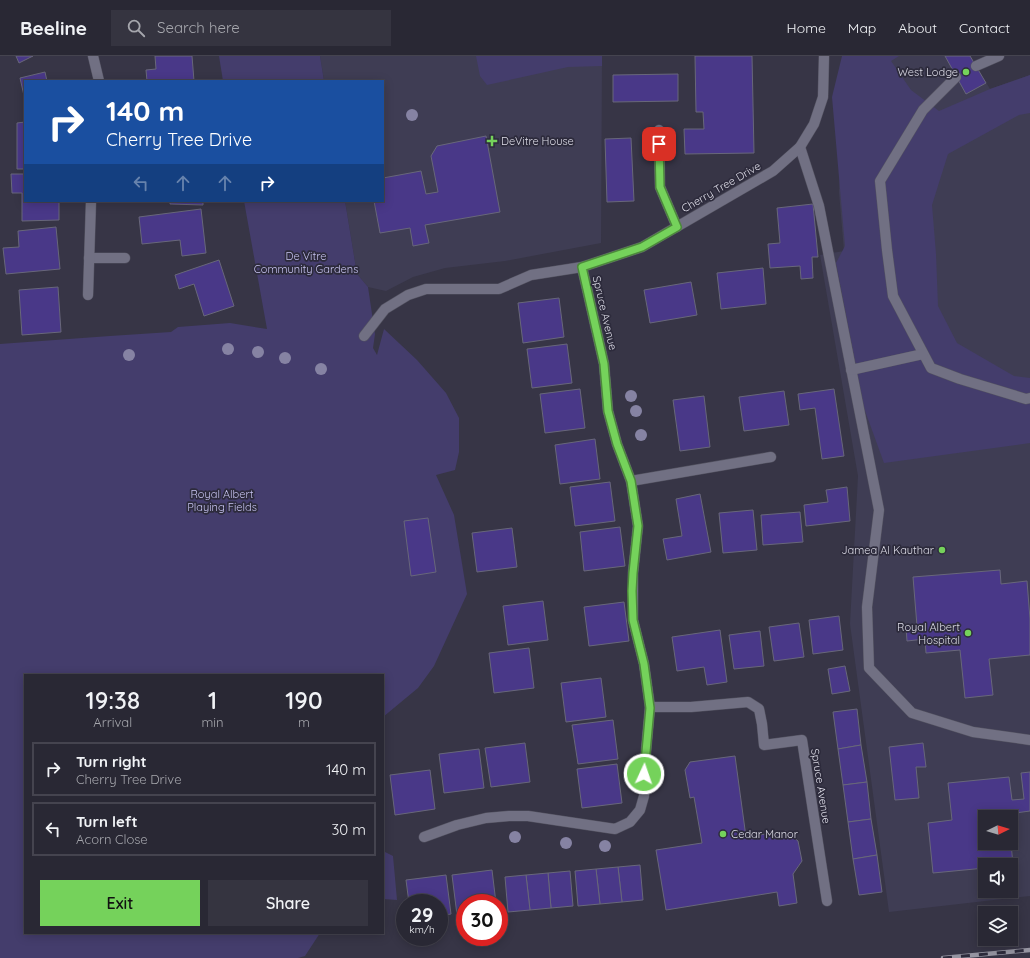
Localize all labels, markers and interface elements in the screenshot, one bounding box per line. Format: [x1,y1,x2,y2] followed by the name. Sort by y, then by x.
[111,10,391,46] search box
[20,16,87,40] text: Beeline
[125,17,147,39] icon: search
[157,18,240,37] text: Search here
[787,19,826,37] text: Home
[848,19,876,37] text: Map
[898,19,937,37] text: About
[959,19,1010,37] text: Contact
[897,65,958,79] place label: West Lodge
[961,67,971,77] marker: West Lodge
[106,93,184,128] text: 140 m
[40,96,92,148] icon: right
[642,127,676,161] pin
[106,128,252,151] text: Cherry Tree Drive
[648,133,670,155] icon: arrive
[501,134,574,148] place label: DeVitre House
[486,135,498,147] marker: DeVitre House
[679,159,763,215] street label: Cherry Tree Drive
[130,172,152,194] icon: left
[172,172,194,194] icon: ahead
[214,172,236,194] icon: ahead
[256,172,278,194] icon: right
[254,249,358,276] park label: De Vitre Community Gardens
[590,274,620,352] street label: Spruce Avenue
[187,487,257,514] park label: Royal Albert Playing Fields
[841,543,935,557] place label: Jamea Al Kauthar
[937,545,947,555] marker: Jamea Al Kauthar
[897,620,960,647] place label: Royal Albert Hospital
[963,628,973,638] marker: Royal Albert Hospital
[86,685,140,715] text: 19:38
[208,685,217,715] text: 1
[285,685,323,715] text: 190
[93,714,132,730] text: Arrival
[201,714,224,730] text: min
[298,714,310,730] text: m
[808,747,834,825] street label: Spruce Avenue
[76,752,147,771] text: Turn right
[623,753,665,795] position arrow
[42,758,64,780] icon: right
[326,760,366,779] text: 140 m
[76,771,181,787] text: Cherry Tree Drive
[978,810,1018,850] north arrow
[978,810,1018,946] map controls
[76,812,138,831] text: Turn left
[42,818,64,840] icon: left
[331,820,366,839] text: 30 m
[731,827,799,841] place label: Cedar Manor
[718,829,728,839] marker: Cedar Manor
[76,831,148,847] text: Acorn Close
[978,858,1018,898] button: sound
[40,880,200,926] button: Exit
[208,880,368,926] button: Share
[456,894,508,946] speed limit sign: 30
[411,902,433,927] text: 29
[978,906,1018,946] button: layers
[409,923,435,936] text: km/h

